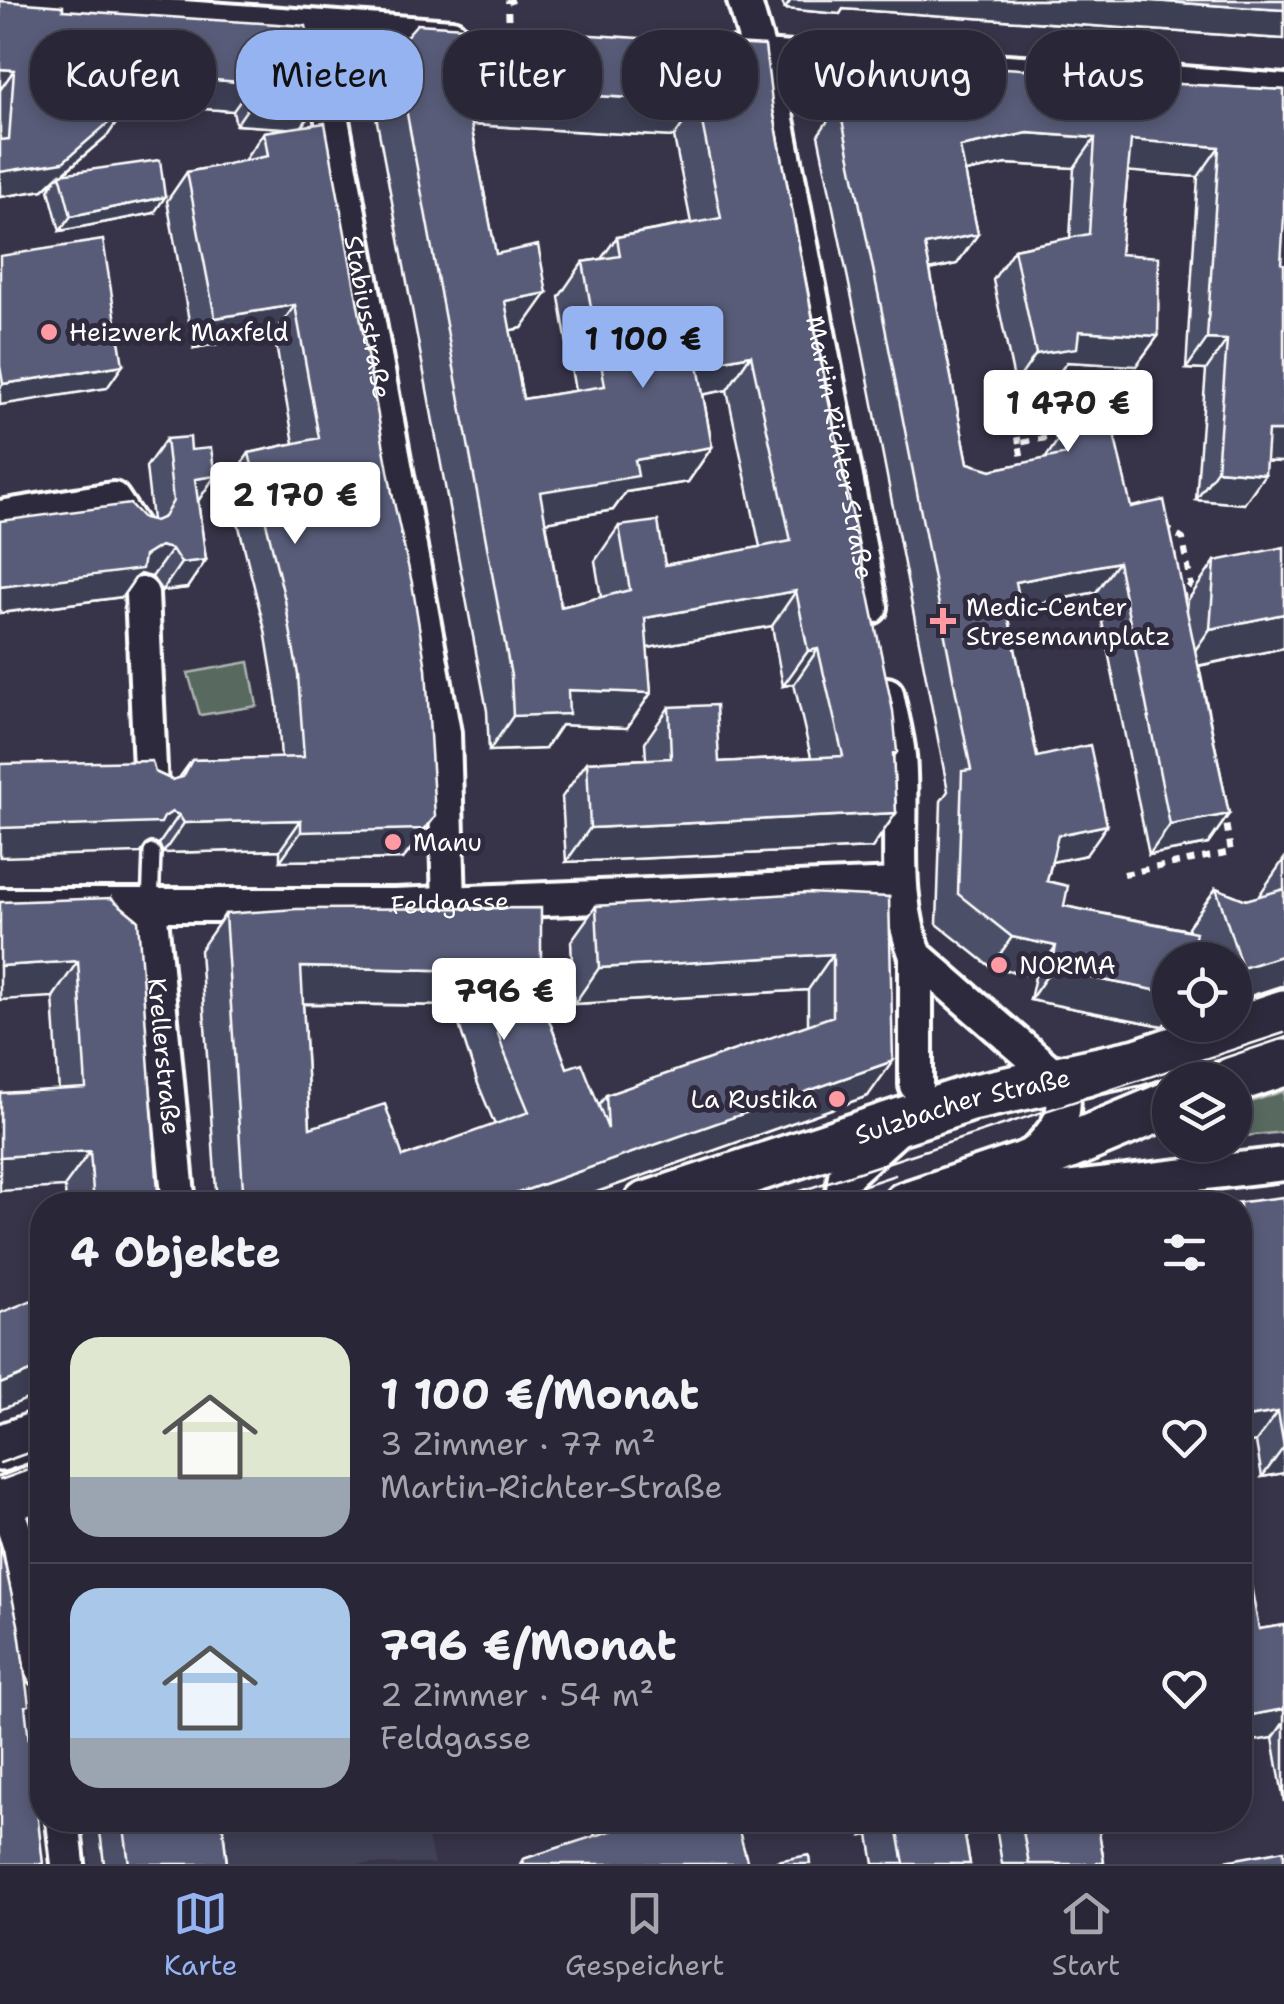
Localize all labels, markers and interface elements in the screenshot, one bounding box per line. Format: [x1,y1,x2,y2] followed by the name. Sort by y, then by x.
[30,30,216,120] chip: Kaufen
[236,30,423,120] chip: Mieten
[443,30,602,120] chip: Filter
[622,30,758,120] chip: Neu
[778,30,1006,120] chip: Wohnung
[1026,30,1180,120] chip: Haus
[336,233,400,402] street label: Stabiusstraße
[551,306,735,391] pin: 1 100 €
[798,313,882,582] street label: Martin-Richter-Straße
[69,315,289,349] place label: Heizwerk Maxfeld
[584,317,702,360] text: 1 100 €
[38,321,60,343] marker: Heizwerk Maxfeld
[976,370,1160,455] pin: 1 470 €
[1006,381,1130,424] text: 1 470 €
[203,462,387,547] pin: 2 170 €
[232,473,358,516] text: 2 170 €
[966,590,1171,653] place label: Medic-Center Stresemannplatz
[930,608,956,634] marker: Medic-Center Stresemannplatz
[413,825,482,859] place label: Manu
[382,831,404,853] marker: Manu
[390,883,510,922] street label: Feldgasse
[1152,942,1252,1162] map controls
[1152,942,1252,1042] button: locate
[1019,948,1116,982] place label: NORMA
[988,954,1010,976] marker: NORMA
[434,958,574,1043] pin: 796 €
[454,969,554,1012] text: 796 €
[140,976,189,1136] street label: Krellerstraße
[850,1060,1073,1152] street label: Sulzbacher Straße
[1152,1062,1252,1162] button: layers
[691,1082,817,1116] place label: La Rustika
[826,1088,848,1110] marker: La Rustika
[70,1224,281,1280] text: 4 Objekte
[1157,1225,1212,1280] icon: filters
[380,1366,699,1422] text: 1 100 €/Monat
[150,1377,270,1497] icon: home
[1157,1410,1212,1465] icon: heart
[380,1422,656,1465] text: 3 Zimmer · 77 m²
[380,1465,723,1508] text: Martin-Richter-Straße
[380,1617,677,1673] text: 796 €/Monat
[150,1628,270,1748] icon: home
[1157,1661,1212,1716] icon: heart
[380,1673,654,1716] text: 2 Zimmer · 54 m²
[380,1716,531,1759] text: Feldgasse
[164,1886,238,1984] tab: Karte
[565,1886,724,1984] tab: Gespeichert
[1052,1886,1120,1984] tab: Start

